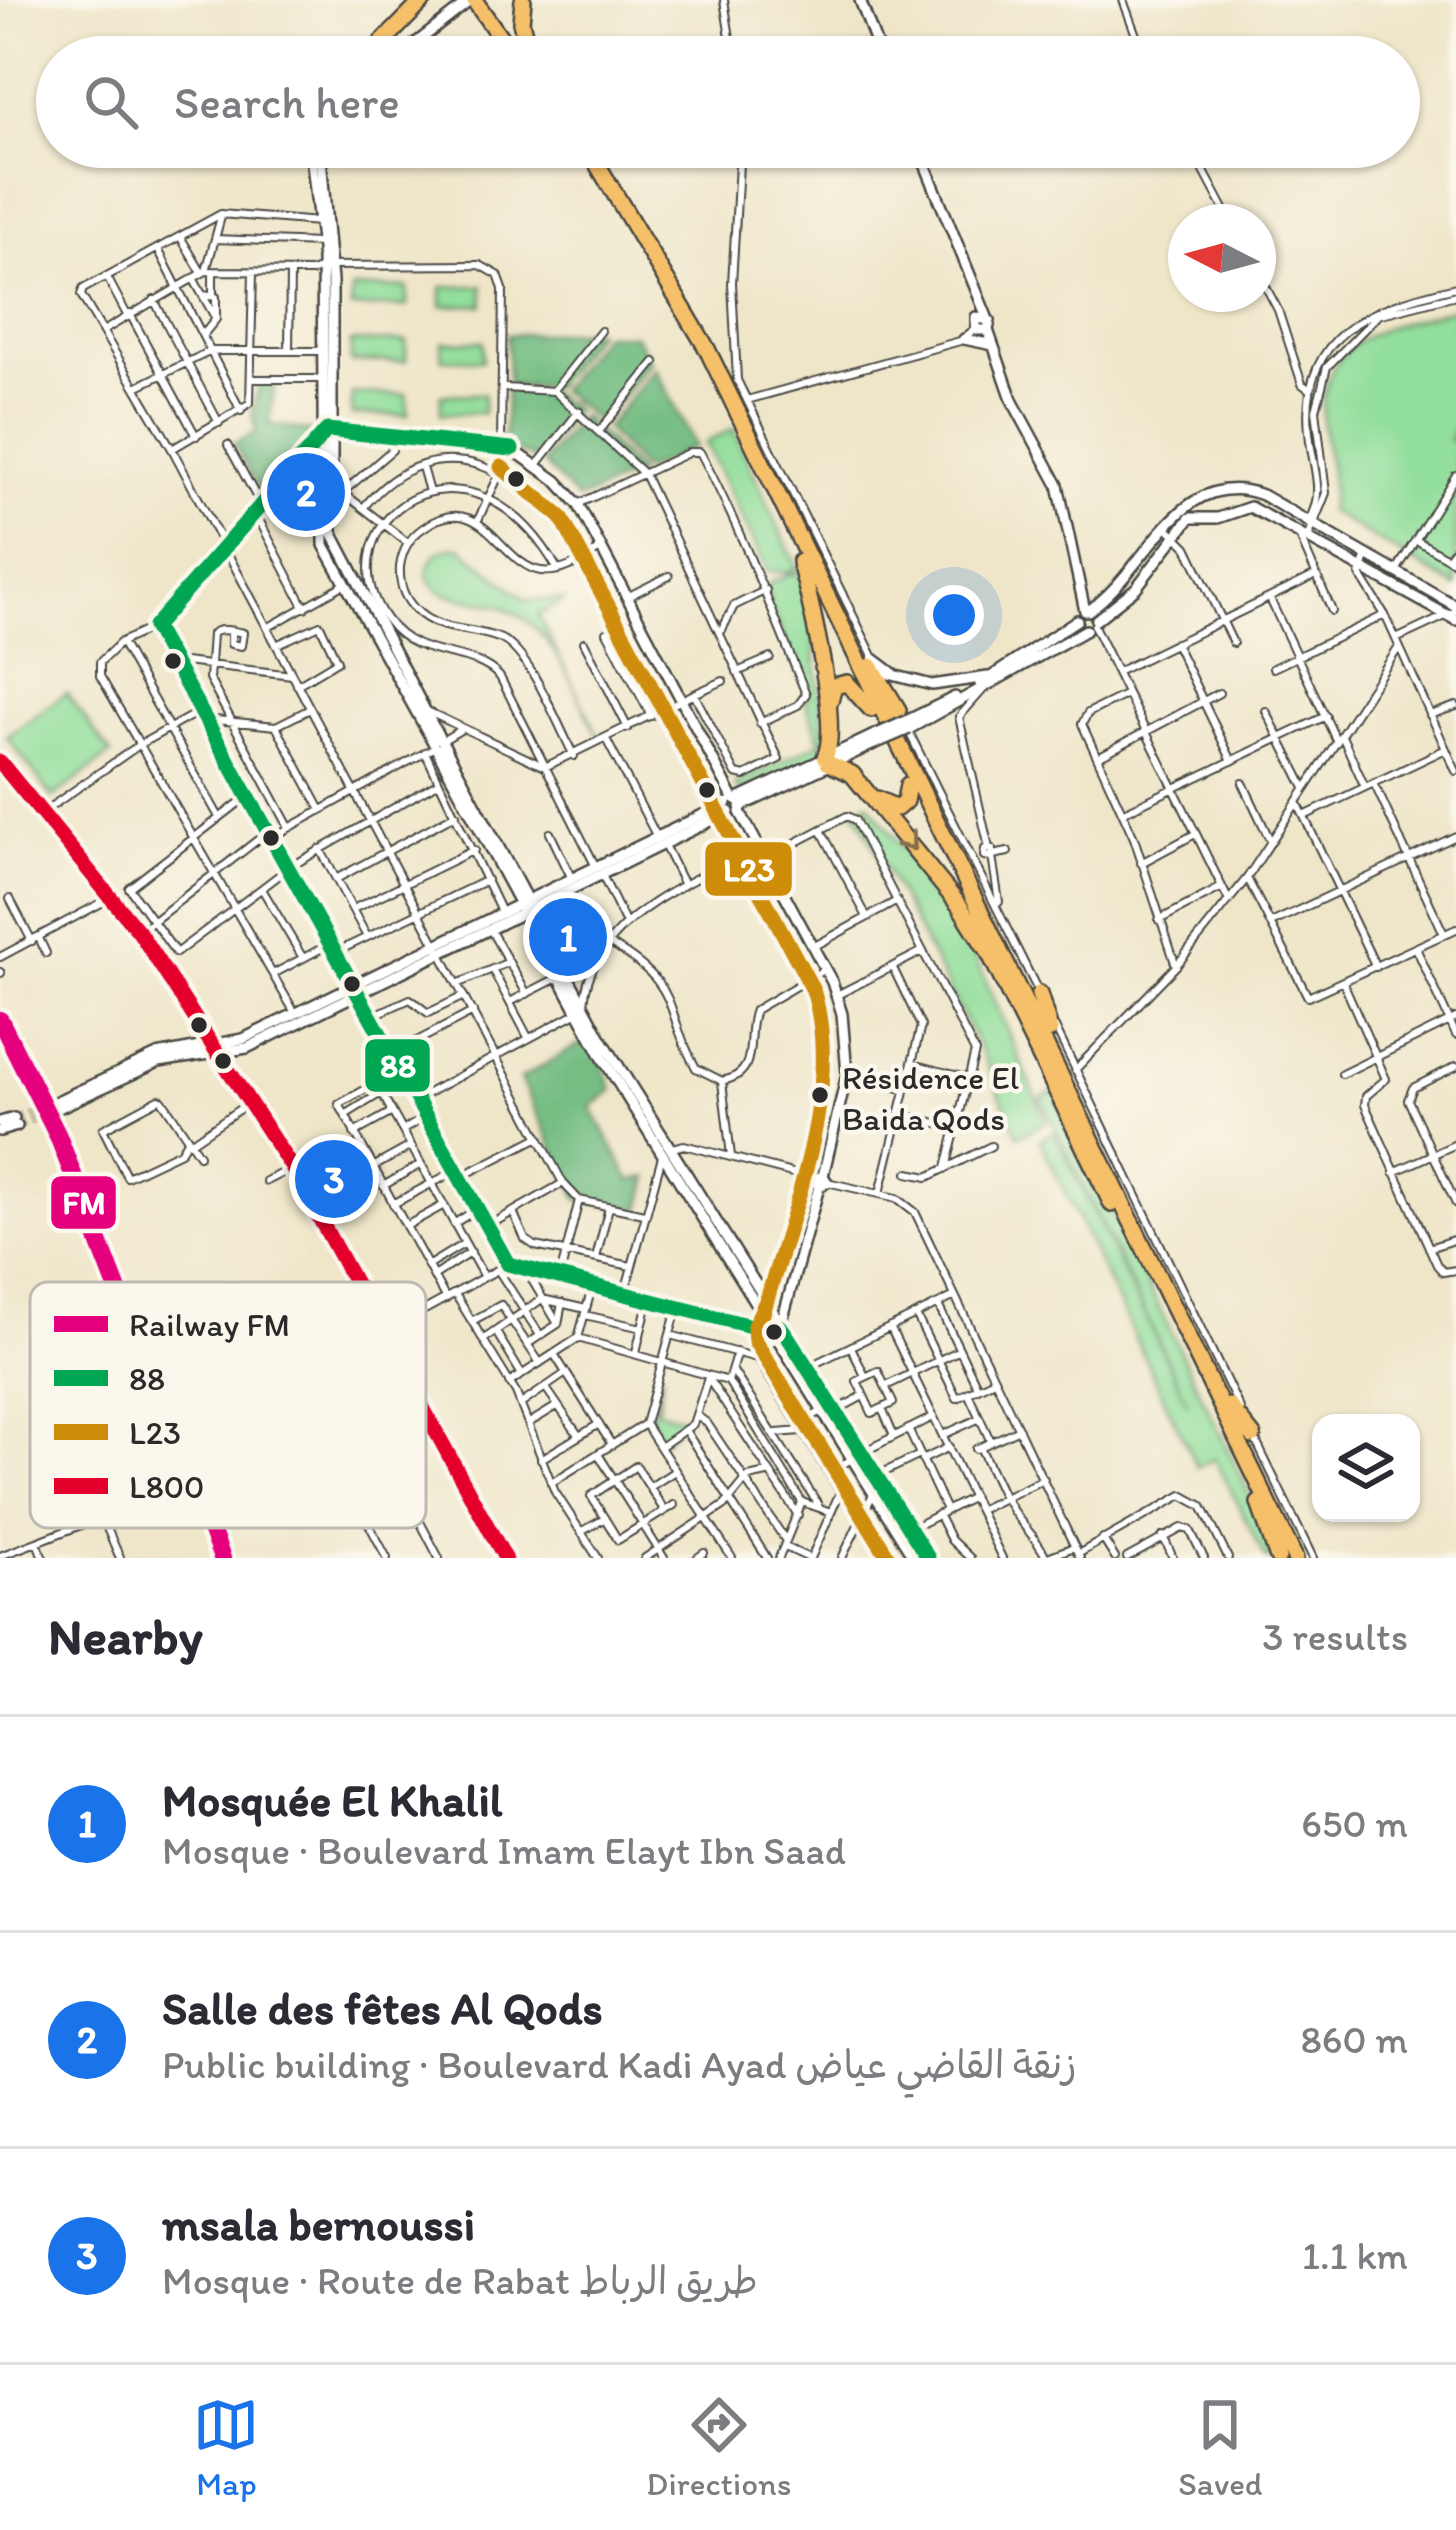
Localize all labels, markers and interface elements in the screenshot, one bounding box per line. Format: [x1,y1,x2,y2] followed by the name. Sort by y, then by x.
[36,36,1420,168] search box
[78,69,144,135] icon: search
[174,75,400,129] text: Search here
[1168,204,1276,312] north arrow
[267,447,345,537] pin: 2
[505,468,527,490] unlabelled marker
[924,585,984,645] your location
[162,650,184,672] unlabelled marker
[696,779,718,801] unlabelled marker
[260,827,282,849] unlabelled marker
[895,830,916,852] one-way arrow
[703,840,794,898] line badge: L23
[723,850,775,889] text: L23
[529,892,607,982] pin: 1
[341,973,363,995] unlabelled marker
[188,1014,210,1036] unlabelled marker
[363,1037,432,1094] line badge: 88
[380,1046,416,1085] text: 88
[212,1050,234,1072] unlabelled marker
[842,1058,1019,1138] place label: Résidence El Baida Qods
[809,1084,831,1106] marker: Résidence El Baida Qods
[295,1134,373,1224] pin: 3
[49,1174,118,1231] line badge: FM
[62,1183,106,1222] text: FM
[30,1282,426,1528] legend
[129,1305,290,1344] text: Railway FM
[763,1321,785,1343] unlabelled marker
[129,1359,165,1398] text: 88
[129,1413,181,1452] text: L23
[1312,1414,1420,1522] map controls
[1312,1414,1420,1522] button: layers
[129,1467,204,1506] text: L800
[48,1606,203,1667] text: Nearby
[1262,1613,1408,1660] text: 3 results
[162,1773,502,1827] text: Mosquée El Khalil
[78,1800,96,1847] text: 1
[1301,1800,1408,1847] text: 650 m
[162,1827,846,1874] text: Mosque · Boulevard Imam Elayt Ibn Saad
[162,1981,602,2035] text: Salle des fêtes Al Qods
[77,2016,97,2063] text: 2
[1300,2016,1408,2063] text: 860 m
[162,2041,1077,2088] text: Public building · Boulevard Kadi Ayad زنقة القاضي عياض
[162,2197,475,2251] text: msala bernoussi
[76,2232,98,2279] text: 3
[1302,2232,1408,2279] text: 1.1 km
[162,2257,758,2304] text: Mosque · Route de Rabat طريق الرباط
[193,2392,259,2503] tab: Map
[646,2392,791,2503] tab: Directions
[1178,2392,1263,2503] tab: Saved

